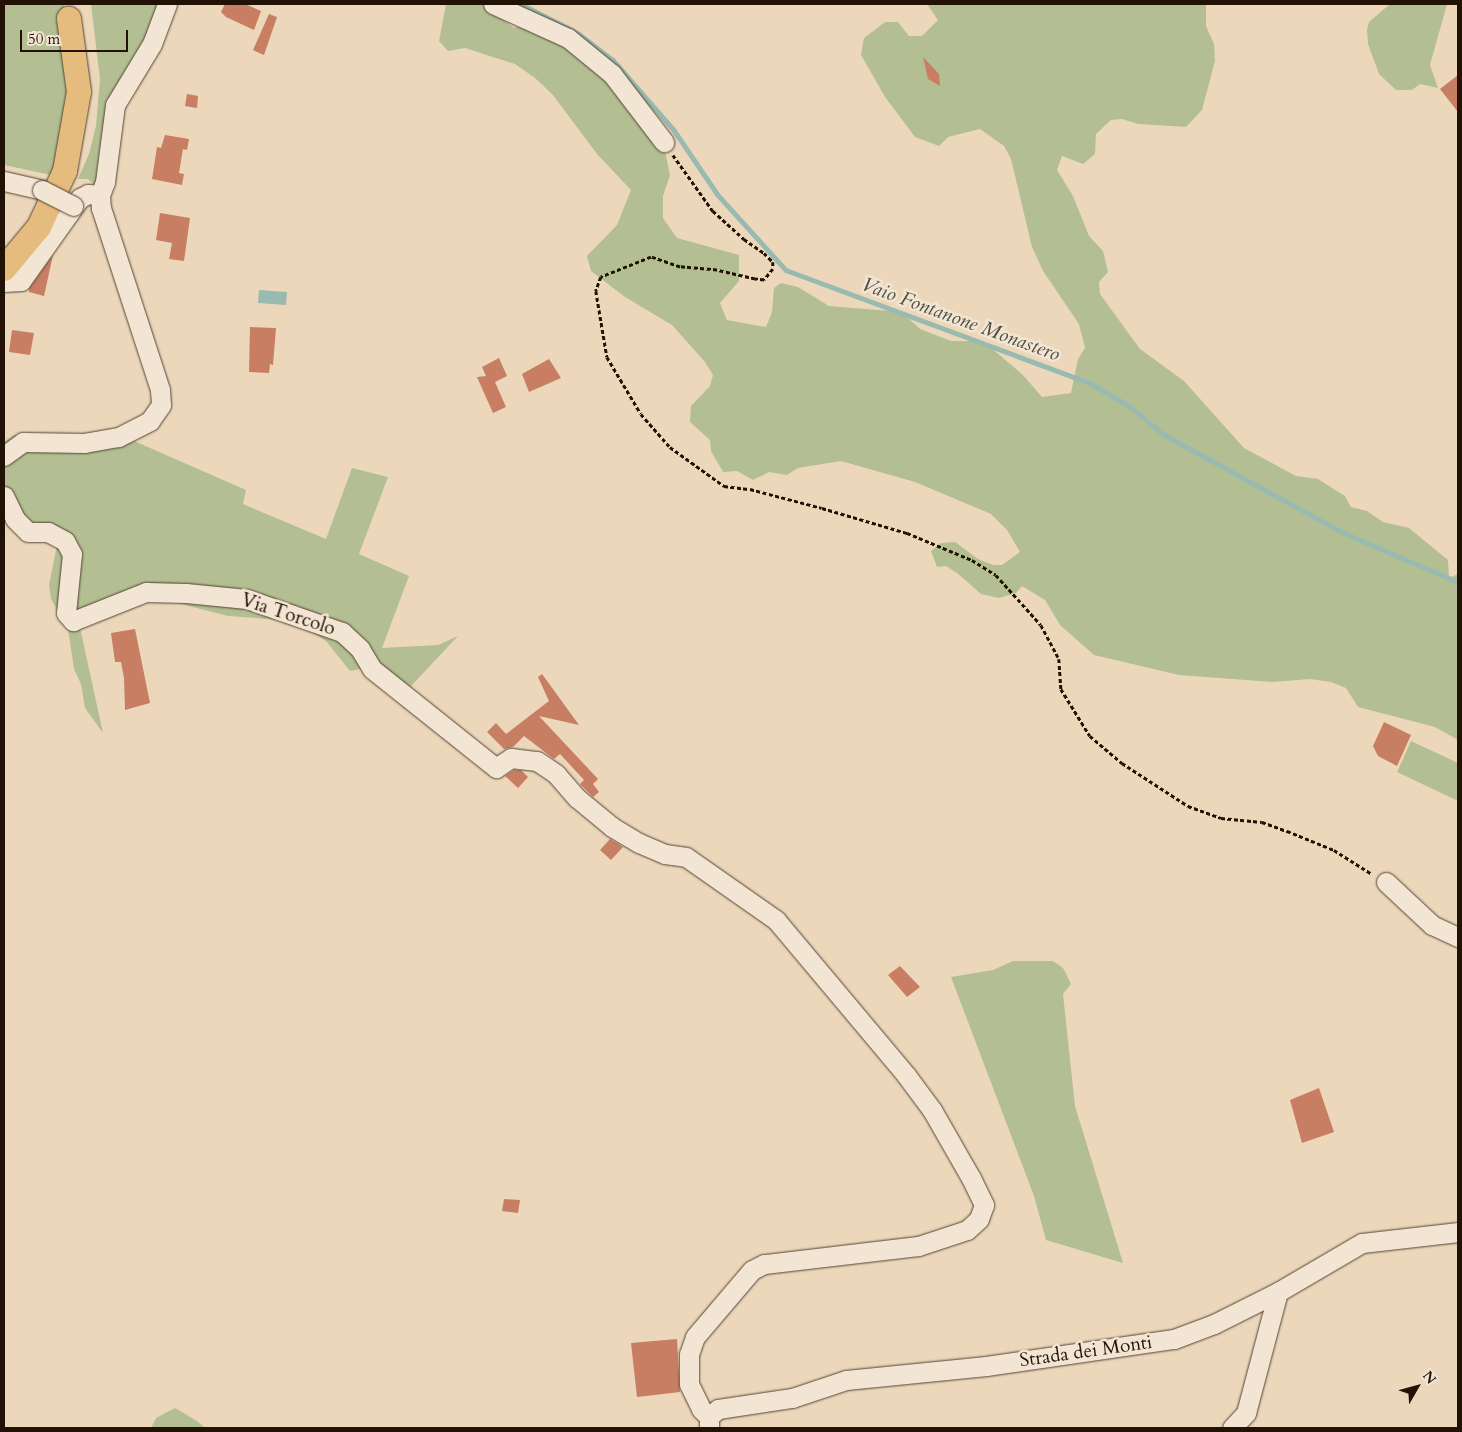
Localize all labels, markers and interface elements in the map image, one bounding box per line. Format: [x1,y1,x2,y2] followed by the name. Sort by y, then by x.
[22,20,130,52] scale bar
[28,29,60,49] text: 50 m
[859,272,1063,366] water label: Vaio Fontanone Monastero
[238,589,338,641] street label: Via Torcolo
[1018,1331,1154,1373] street label: Strada dei Monti
[1392,1362,1442,1412] north arrow
[1418,1367,1440,1388] text: N

